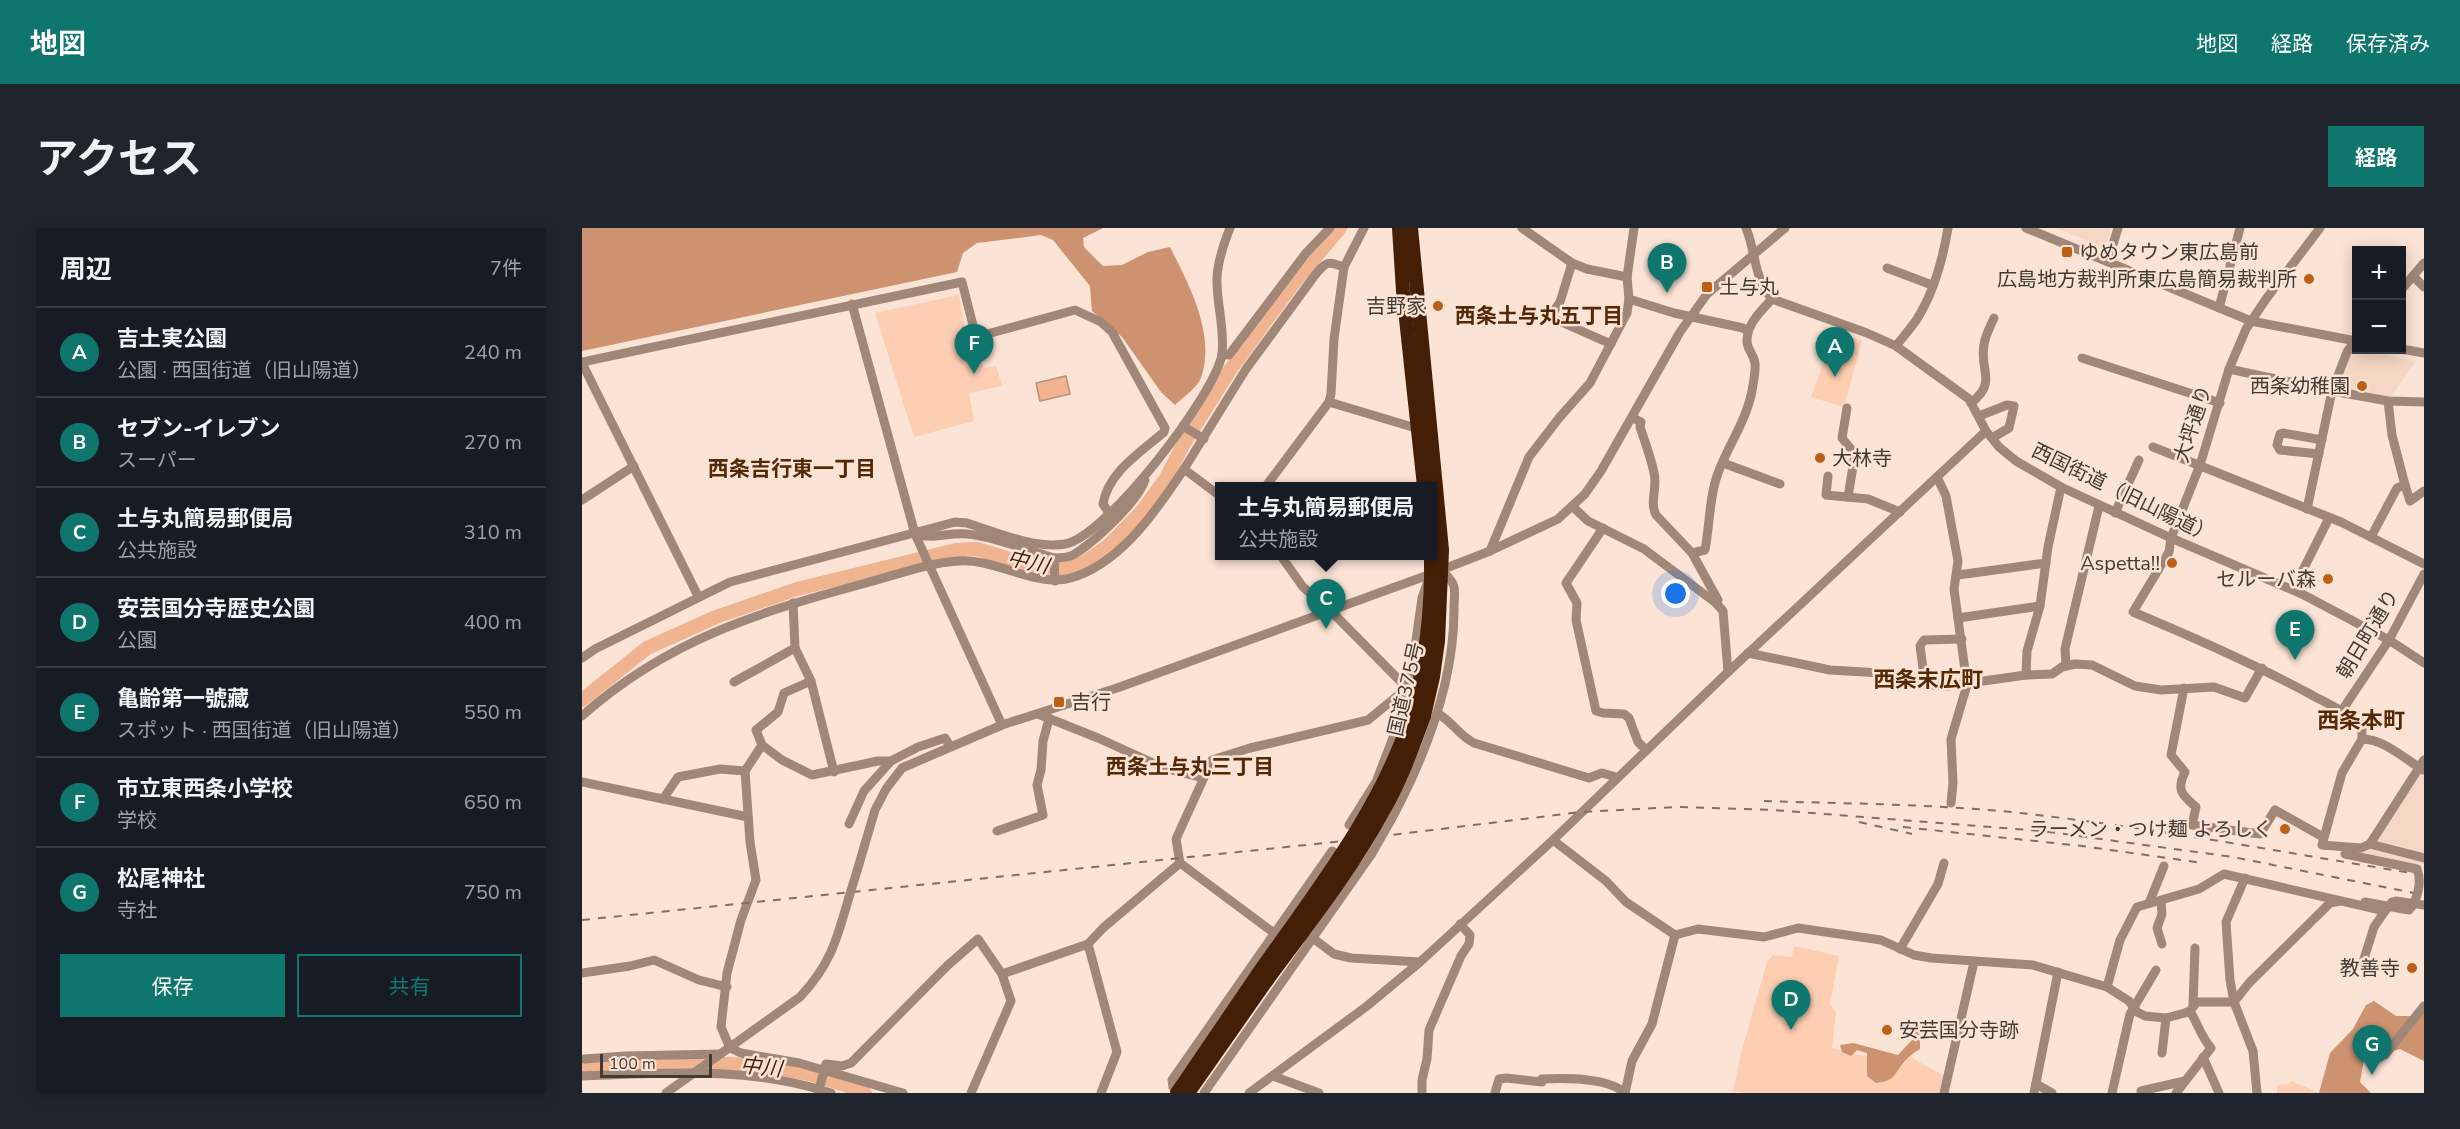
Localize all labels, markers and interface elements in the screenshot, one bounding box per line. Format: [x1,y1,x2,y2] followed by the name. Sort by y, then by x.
[30,25,86,63] text: 地図
[2196,30,2238,58] text: 地図
[2271,30,2313,58] text: 経路
[2346,30,2430,58] text: 保存済み
[2328,126,2424,187] button: 経路
[36,131,202,188] text: アクセス
[2079,239,2259,266] place label: ゆめタウン東広島前
[1648,244,1686,293] pin: B
[2060,245,2074,259] marker: ゆめタウン東広島前
[2352,246,2406,354] map controls
[2352,246,2406,300] button: +
[60,252,112,287] text: 周辺
[490,255,522,282] text: 7件
[1997,266,2297,293] place label: 広島地方裁判所東広島簡易裁判所
[2302,272,2316,286] marker: 広島地方裁判所東広島簡易裁判所
[1719,274,1779,301] place label: 土与丸
[1700,280,1714,294] marker: 土与丸
[1366,293,1426,320] place label: 吉野家
[1431,299,1445,313] marker: 吉野家
[2352,300,2406,354] button: −
[1455,302,1623,330] district label: 西条土与丸五丁目
[117,324,227,354] text: 吉土実公園
[954,324,994,374] pin: F
[1816,328,1854,377] pin: A
[72,339,87,366] text: A
[464,339,522,366] text: 240 m
[117,357,372,384] text: 公園 · 西国街道（旧山陽道）
[2250,373,2350,400] place label: 西条幼稚園
[2355,379,2369,393] marker: 西条幼稚園
[2168,382,2218,466] street label: 大坪通り
[117,414,281,444] text: セブン-イレブン
[73,429,86,456] text: B
[464,429,522,456] text: 270 m
[2027,437,2219,549] street label: 西国街道（旧山陽道）
[1832,445,1892,472] place label: 大林寺
[117,447,197,474] text: スーパー
[1813,451,1827,465] marker: 大林寺
[708,455,876,483] district label: 西条吉行東一丁目
[1215,482,1437,560] popup
[1238,493,1414,523] text: 土与丸簡易郵便局
[117,504,293,534] text: 土与丸簡易郵便局
[73,519,86,546] text: C
[464,519,522,546] text: 310 m
[1238,526,1318,553] text: 公共施設
[117,537,197,564] text: 公共施設
[1004,544,1054,581] water label: 中川
[2080,550,2160,577] place label: Aspetta!!
[2165,556,2179,570] marker: Aspetta!!
[2216,566,2316,593] place label: セルーバ森
[2321,572,2335,586] marker: セルーバ森
[1661,579,1690,608] your location
[1306,580,1346,629] pin: C
[2331,584,2405,684] street label: 朝日町通り
[117,594,315,624] text: 安芸国分寺歴史公園
[72,609,87,636] text: D
[464,609,522,636] text: 400 m
[2276,610,2314,660] pin: E
[117,627,157,654] text: 公園
[1382,639,1430,739] street label: 国道375号
[1873,665,1983,695] district label: 西条末広町
[117,684,249,714] text: 亀齢第一號藏
[1071,689,1111,716] place label: 吉行
[1052,695,1066,709] marker: 吉行
[74,699,85,726] text: E
[464,699,522,726] text: 550 m
[2317,706,2405,736] district label: 西条本町
[117,717,412,744] text: スポット · 西国街道（旧山陽道）
[1106,753,1274,781] district label: 西条土与丸三丁目
[117,774,293,804] text: 市立東西条小学校
[74,789,85,816] text: F
[464,789,522,816] text: 650 m
[117,807,157,834] text: 学校
[2029,816,2273,843] place label: ラーメン・つけ麺 よろしく
[2278,822,2292,836] marker: ラーメン・つけ麺 よろしく
[117,864,205,894] text: 松尾神社
[72,879,87,906] text: G
[464,879,522,906] text: 750 m
[117,897,157,924] text: 寺社
[60,954,285,1017] button: 保存
[297,954,522,1017] button: 共有
[2340,955,2400,982] place label: 教善寺
[2405,961,2419,975] marker: 教善寺
[1772,980,1810,1030] pin: D
[1899,1017,2019,1044] place label: 安芸国分寺跡
[1880,1023,1894,1037] marker: 安芸国分寺跡
[2352,1026,2392,1075] pin: G
[600,1051,712,1078] scale bar
[739,1051,785,1083] water label: 中川
[609,1053,656,1075] text: 100 m

